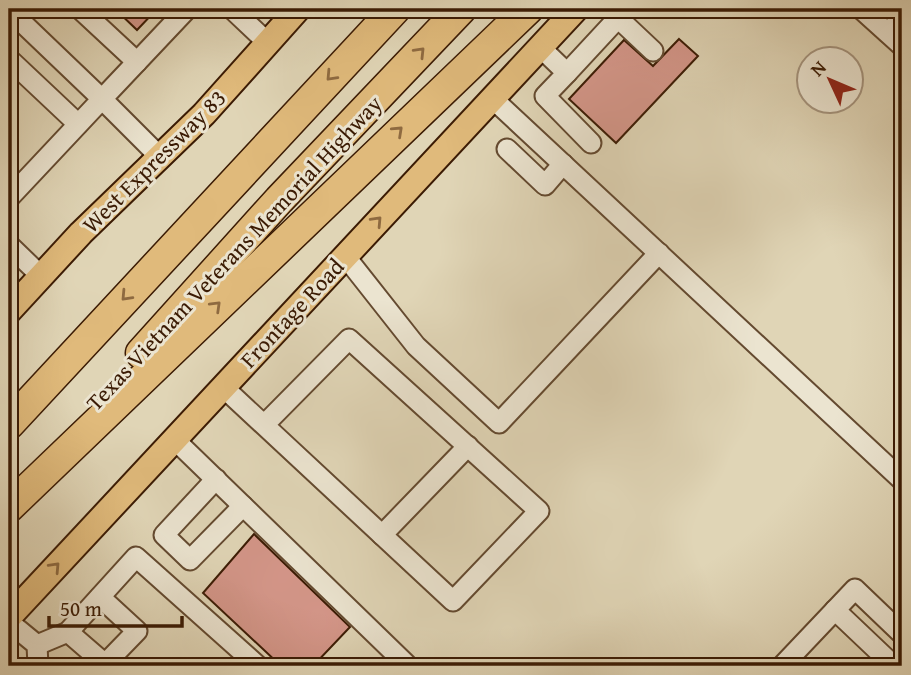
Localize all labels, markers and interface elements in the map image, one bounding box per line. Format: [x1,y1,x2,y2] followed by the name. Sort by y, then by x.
[796,46,866,116] north arrow
[412,47,424,60] one-way arrow
[803,54,832,82] text: N
[327,68,339,81] one-way arrow
[74,81,233,240] street label: West Expressway 83
[78,87,390,418] street label: Texas Vietnam Veterans Memorial Highway
[390,127,403,140] one-way arrow
[369,216,382,229] one-way arrow
[232,250,352,375] street label: Frontage Road
[122,288,134,301] one-way arrow
[208,301,221,314] one-way arrow
[47,562,60,575] one-way arrow
[49,584,182,628] scale bar
[60,593,102,624] text: 50 m

